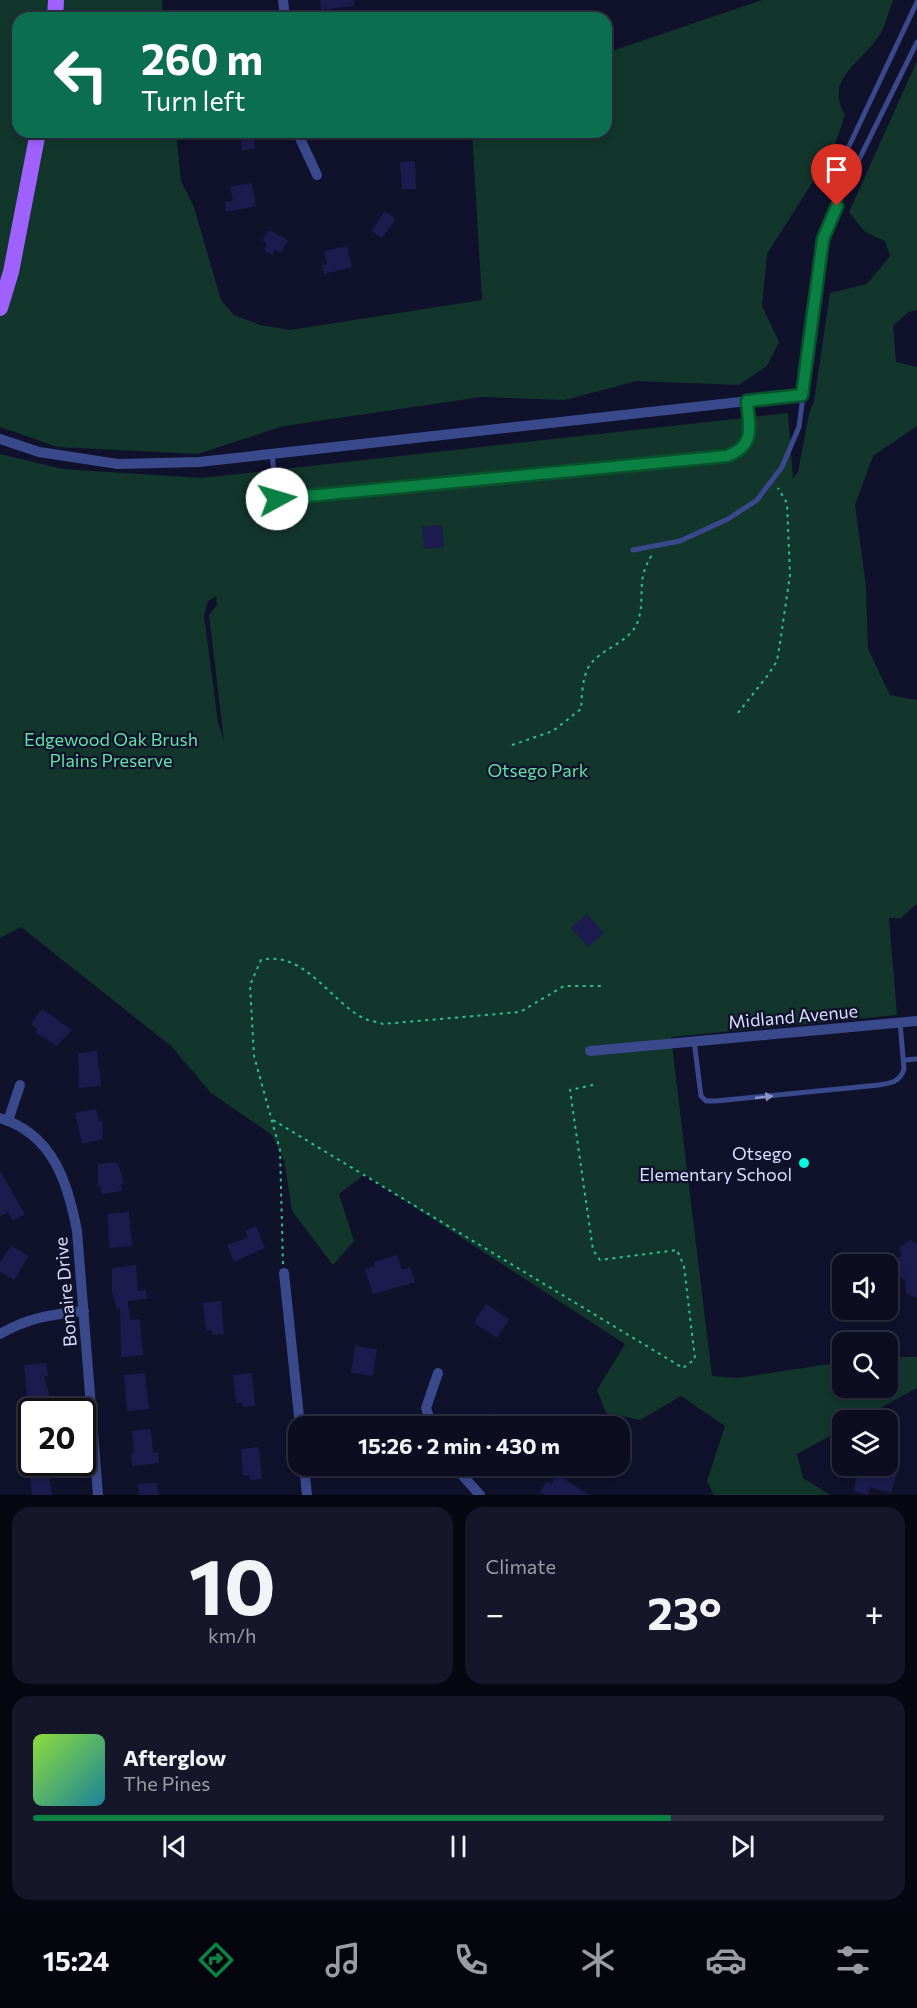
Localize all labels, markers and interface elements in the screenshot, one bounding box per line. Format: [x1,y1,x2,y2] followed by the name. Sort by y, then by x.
[141,32,263,84] text: 260 m
[42,36,120,114] icon: left
[141,84,245,117] text: Turn left
[811,144,862,206] pin
[820,153,853,186] icon: arrive
[245,467,309,531] position arrow
[24,728,198,771] park label: Edgewood Oak Brush Plains Preserve
[487,759,589,781] park label: Otsego Park
[727,999,859,1033] street label: Midland Avenue
[755,1092,774,1102] one-way arrow
[639,1142,792,1185] place label: Otsego Elementary School
[797,1156,811,1170] marker: Otsego Elementary School
[49,1236,81,1348] street label: Bonaire Drive
[832,1254,898,1476] map controls
[832,1254,898,1320] button: sound
[832,1332,898,1398] button: search
[18,1398,96,1476] speed limit sign: 20
[832,1410,898,1476] button: layers
[358,1432,560,1459] text: 15:26 · 2 min · 430 m
[189,1536,276,1631] text: 10
[486,1554,556,1578] text: Climate
[647,1584,722,1639] text: 23°
[486,1592,504,1633] text: −
[865,1592,884,1633] text: +
[208,1623,257,1647] text: km/h
[123,1744,226,1771] text: Afterglow
[123,1771,210,1795] text: The Pines
[158,1830,191,1863] icon: previous
[442,1830,475,1863] icon: pause
[726,1830,759,1863] icon: next
[195,1939,237,1981] icon: directions
[322,1939,364,1981] icon: music
[450,1939,492,1981] icon: phone
[577,1939,619,1981] icon: climate
[705,1939,747,1981] icon: car
[832,1939,874,1981] icon: filters
[43,1944,109,1977] text: 15:24

